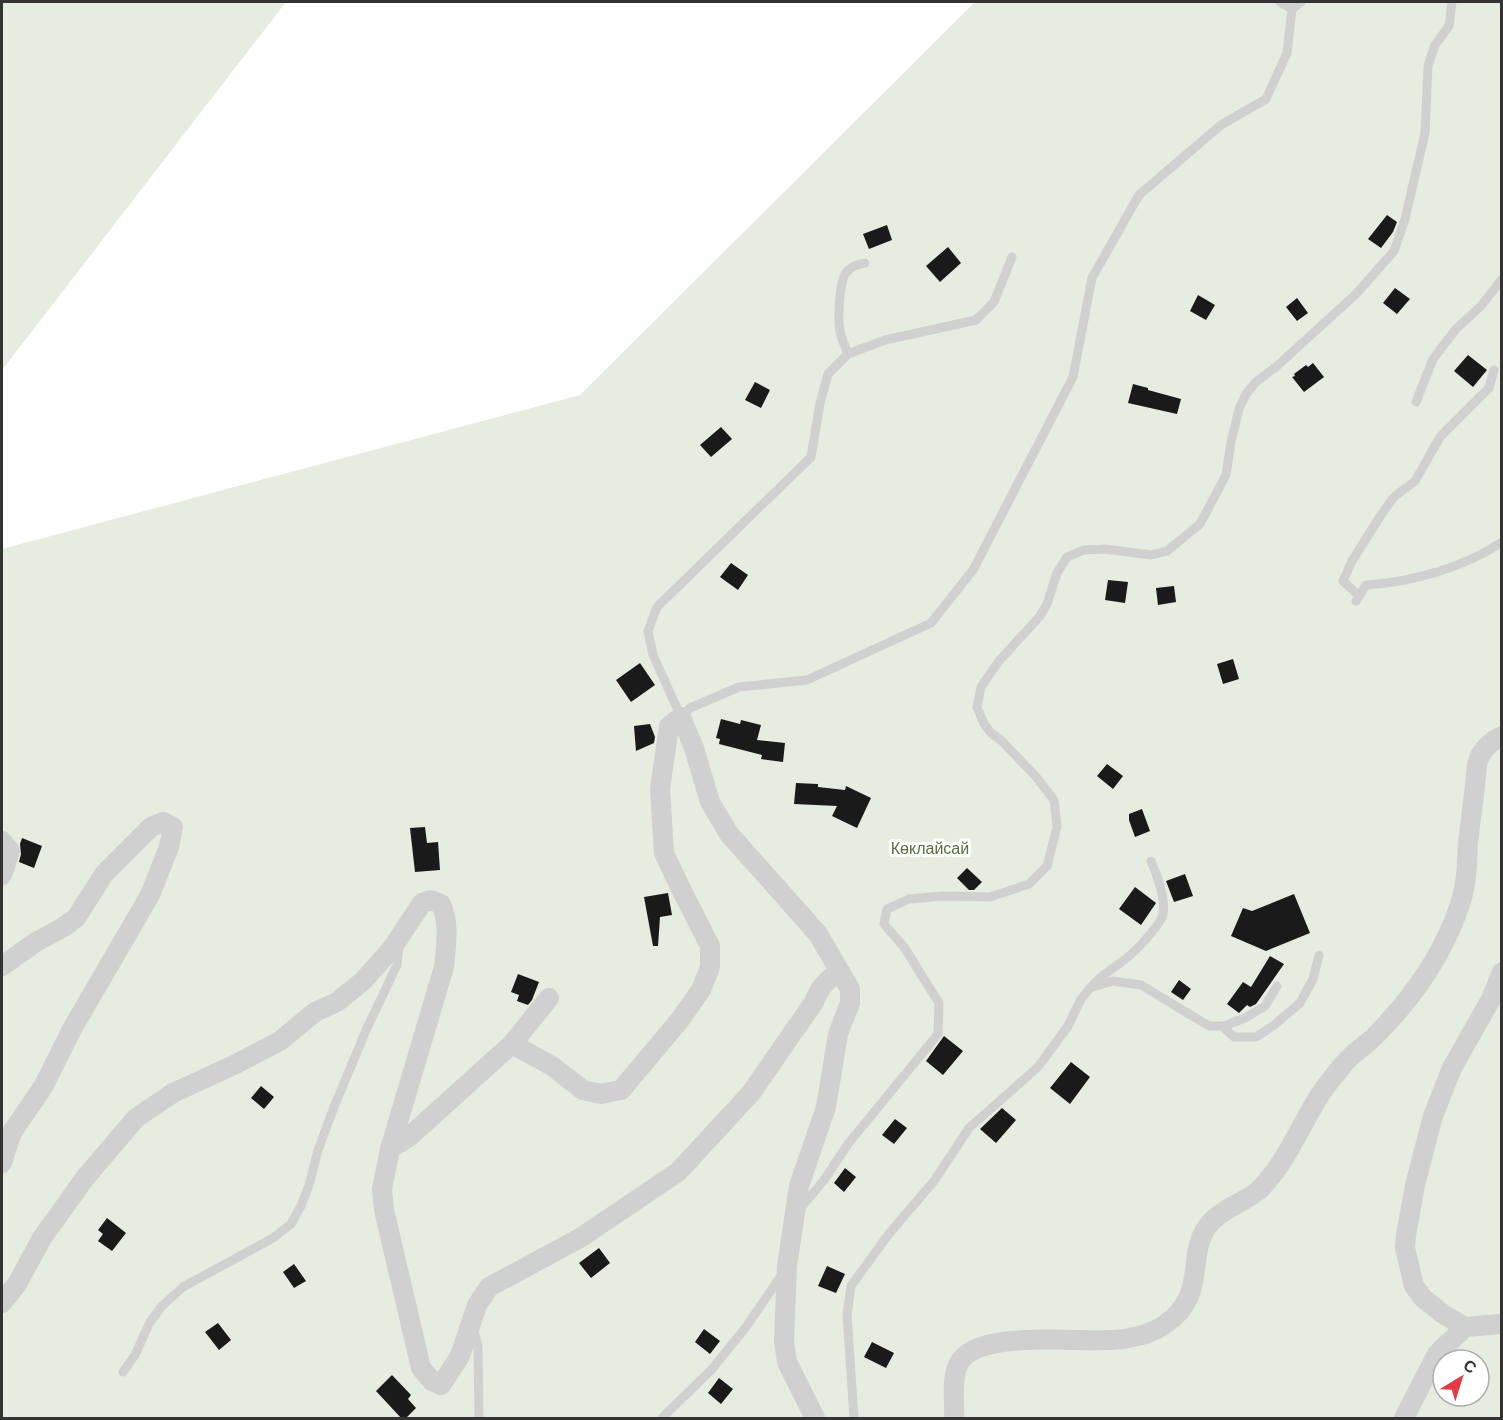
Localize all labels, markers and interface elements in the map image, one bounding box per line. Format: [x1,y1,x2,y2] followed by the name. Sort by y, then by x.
[891,840,969,857] park label: Көклайсай
[1431,1348,1491,1408] north arrow
[1460,1356,1480,1377] text: С

